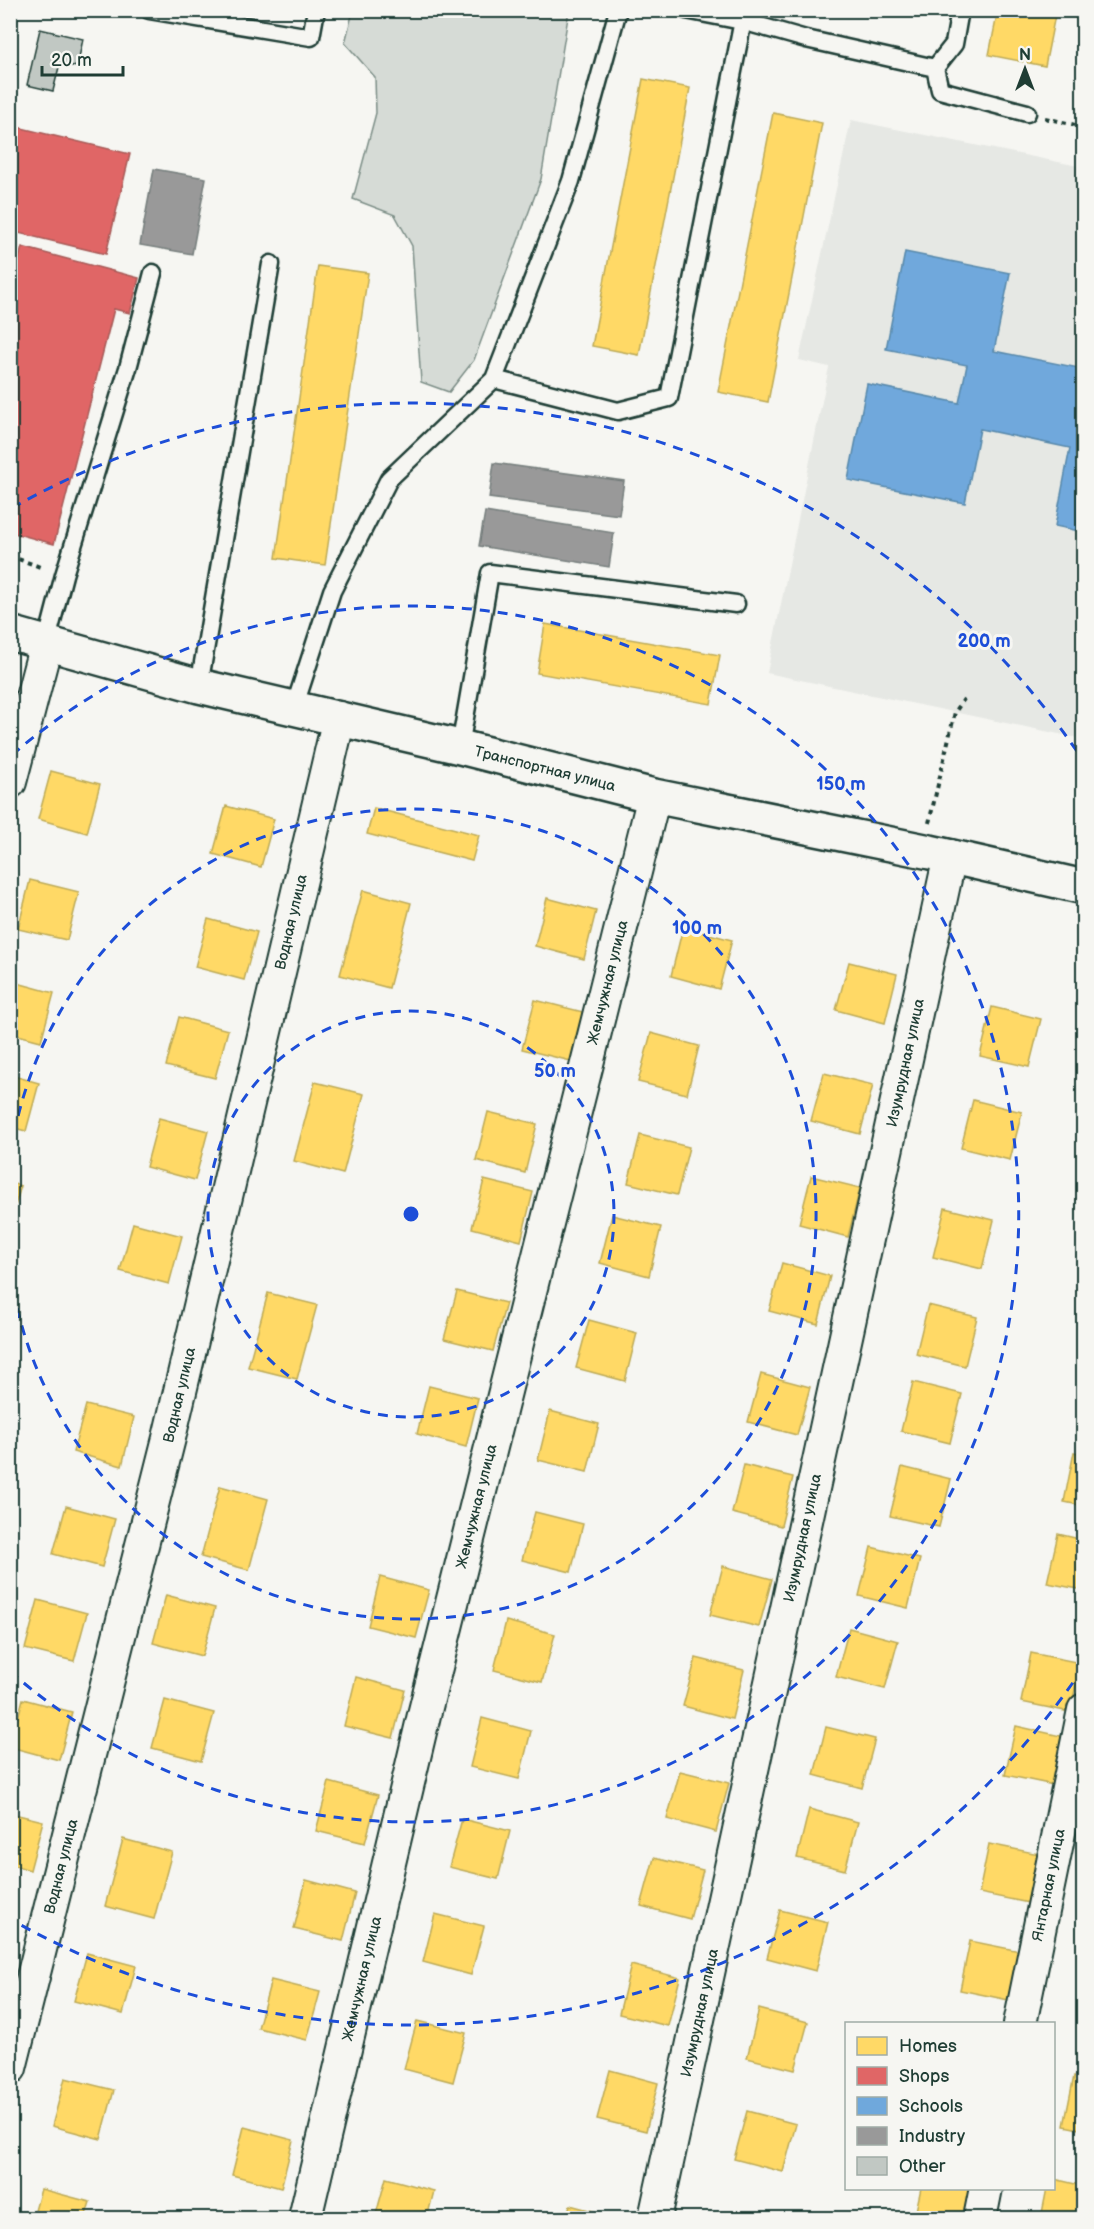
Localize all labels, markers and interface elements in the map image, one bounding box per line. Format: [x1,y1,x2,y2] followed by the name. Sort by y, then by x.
[42,39,123,77] scale bar
[995,39,1055,99] north arrow
[1019,46,1031,65] text: N
[51,50,92,71] text: 20 m
[957,631,1011,652] text: 200 m
[472,742,618,796] street label: Транспортная улица
[816,774,866,795] text: 150 m
[271,872,312,972] street label: Водная улица
[583,918,633,1047] street label: Жемчужная улица
[672,918,722,939] text: 100 m
[883,997,929,1129] street label: Изумрудная улица
[534,1061,576,1082] text: 50 m
[401,1204,421,1224] centre of rings
[159,1345,200,1445] street label: Водная улица
[452,1442,501,1571] street label: Жемчужная улица
[780,1472,826,1604] street label: Изумрудная улица
[40,1817,83,1916] street label: Водная улица
[1028,1827,1070,1943] street label: Янтарная улица
[338,1914,386,2043] street label: Жемчужная улица
[677,1947,723,2079] street label: Изумрудная улица
[845,2022,1055,2190] legend
[899,2036,957,2057] text: Homes
[899,2066,950,2087] text: Shops
[899,2096,963,2117] text: Schools
[899,2126,966,2147] text: Industry
[899,2156,946,2177] text: Other

